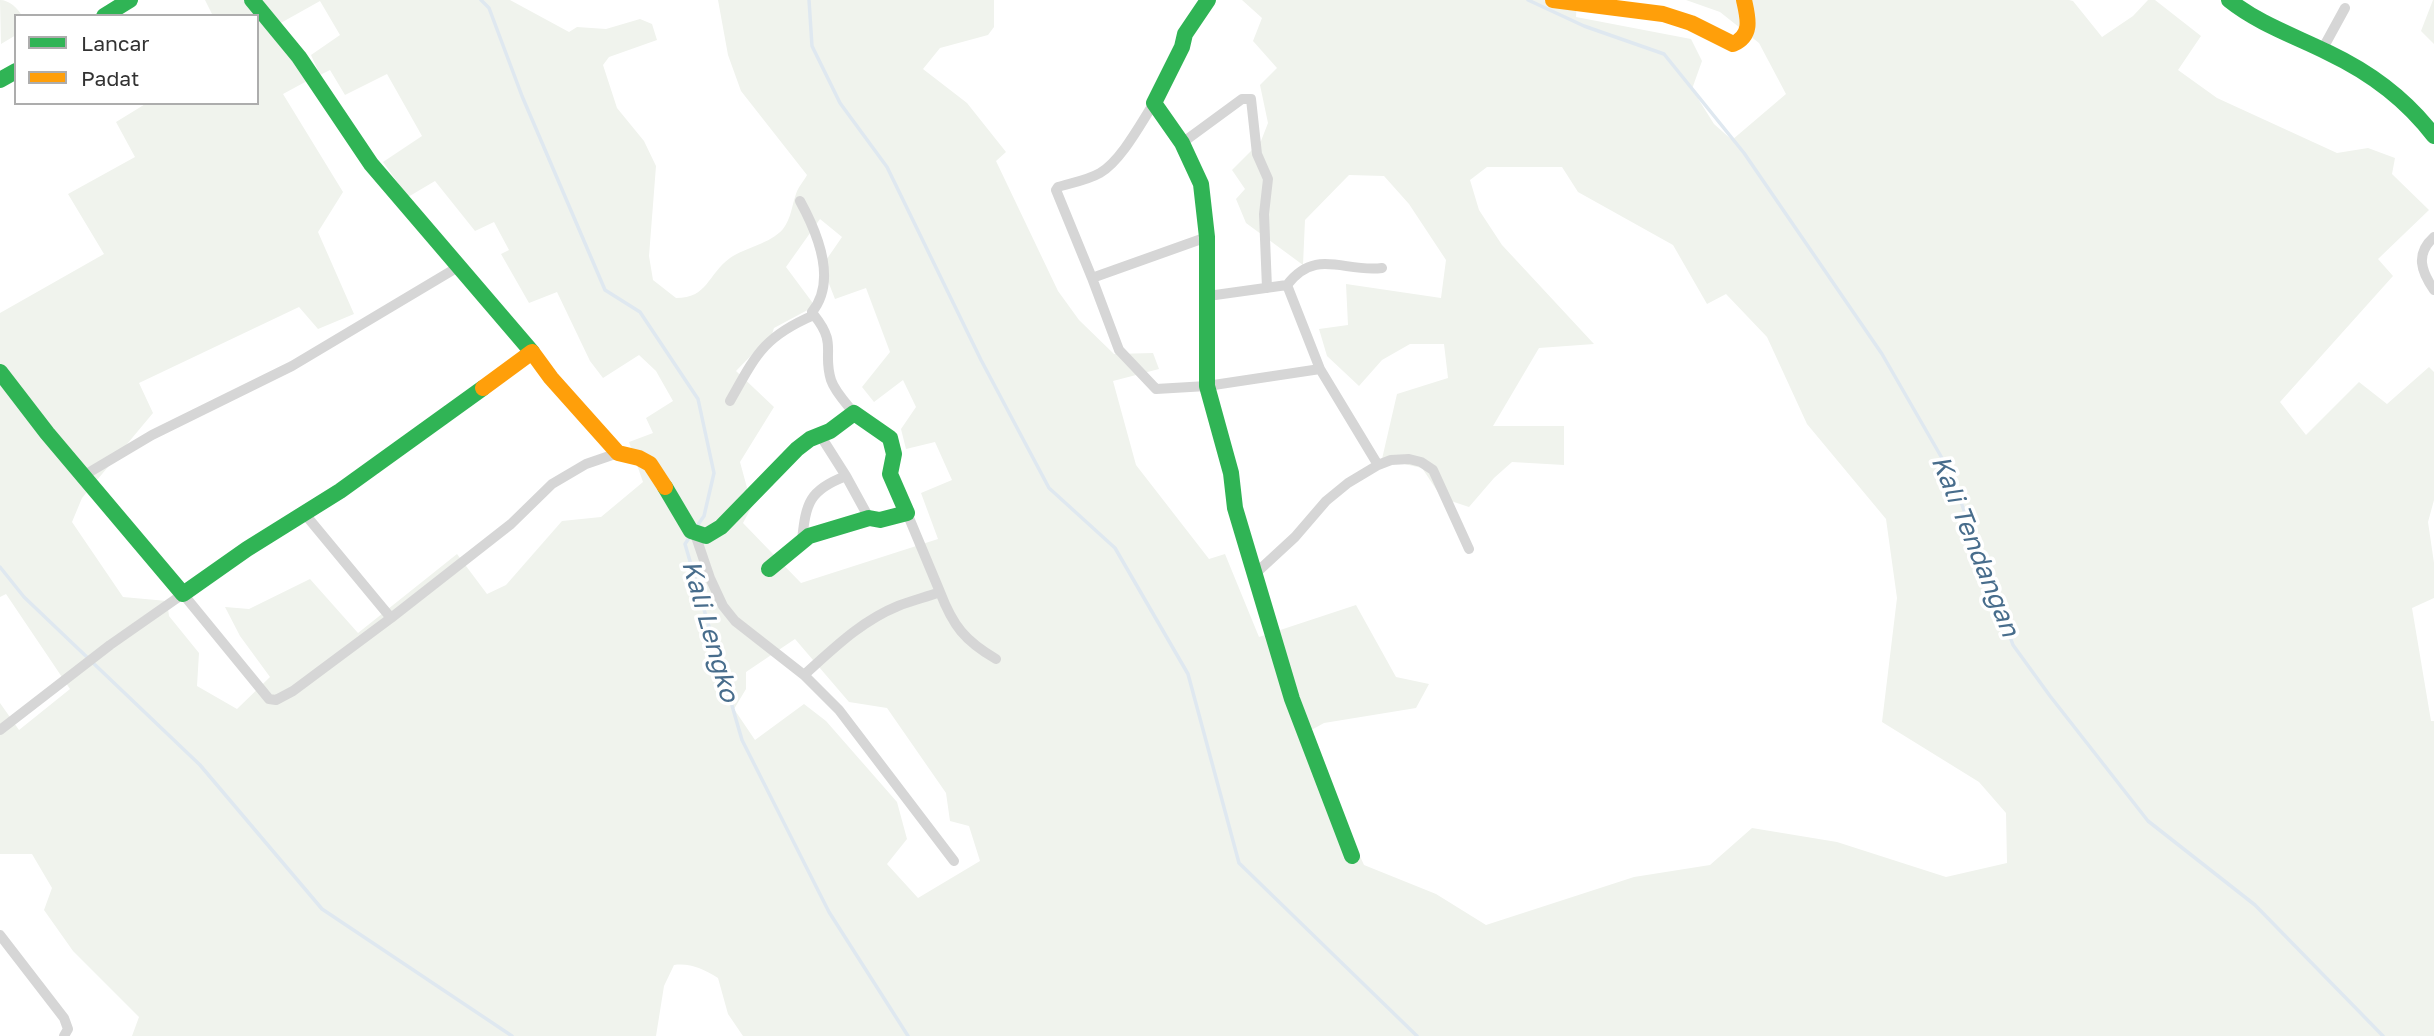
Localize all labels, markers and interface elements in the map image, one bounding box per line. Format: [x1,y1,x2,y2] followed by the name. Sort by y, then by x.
[14,14,259,105] legend
[81,30,149,56] text: Lancar
[81,65,139,91] text: Padat
[1925,451,2025,641] water label: Kali Tendangan
[675,557,745,705] water label: Kali Lengko

